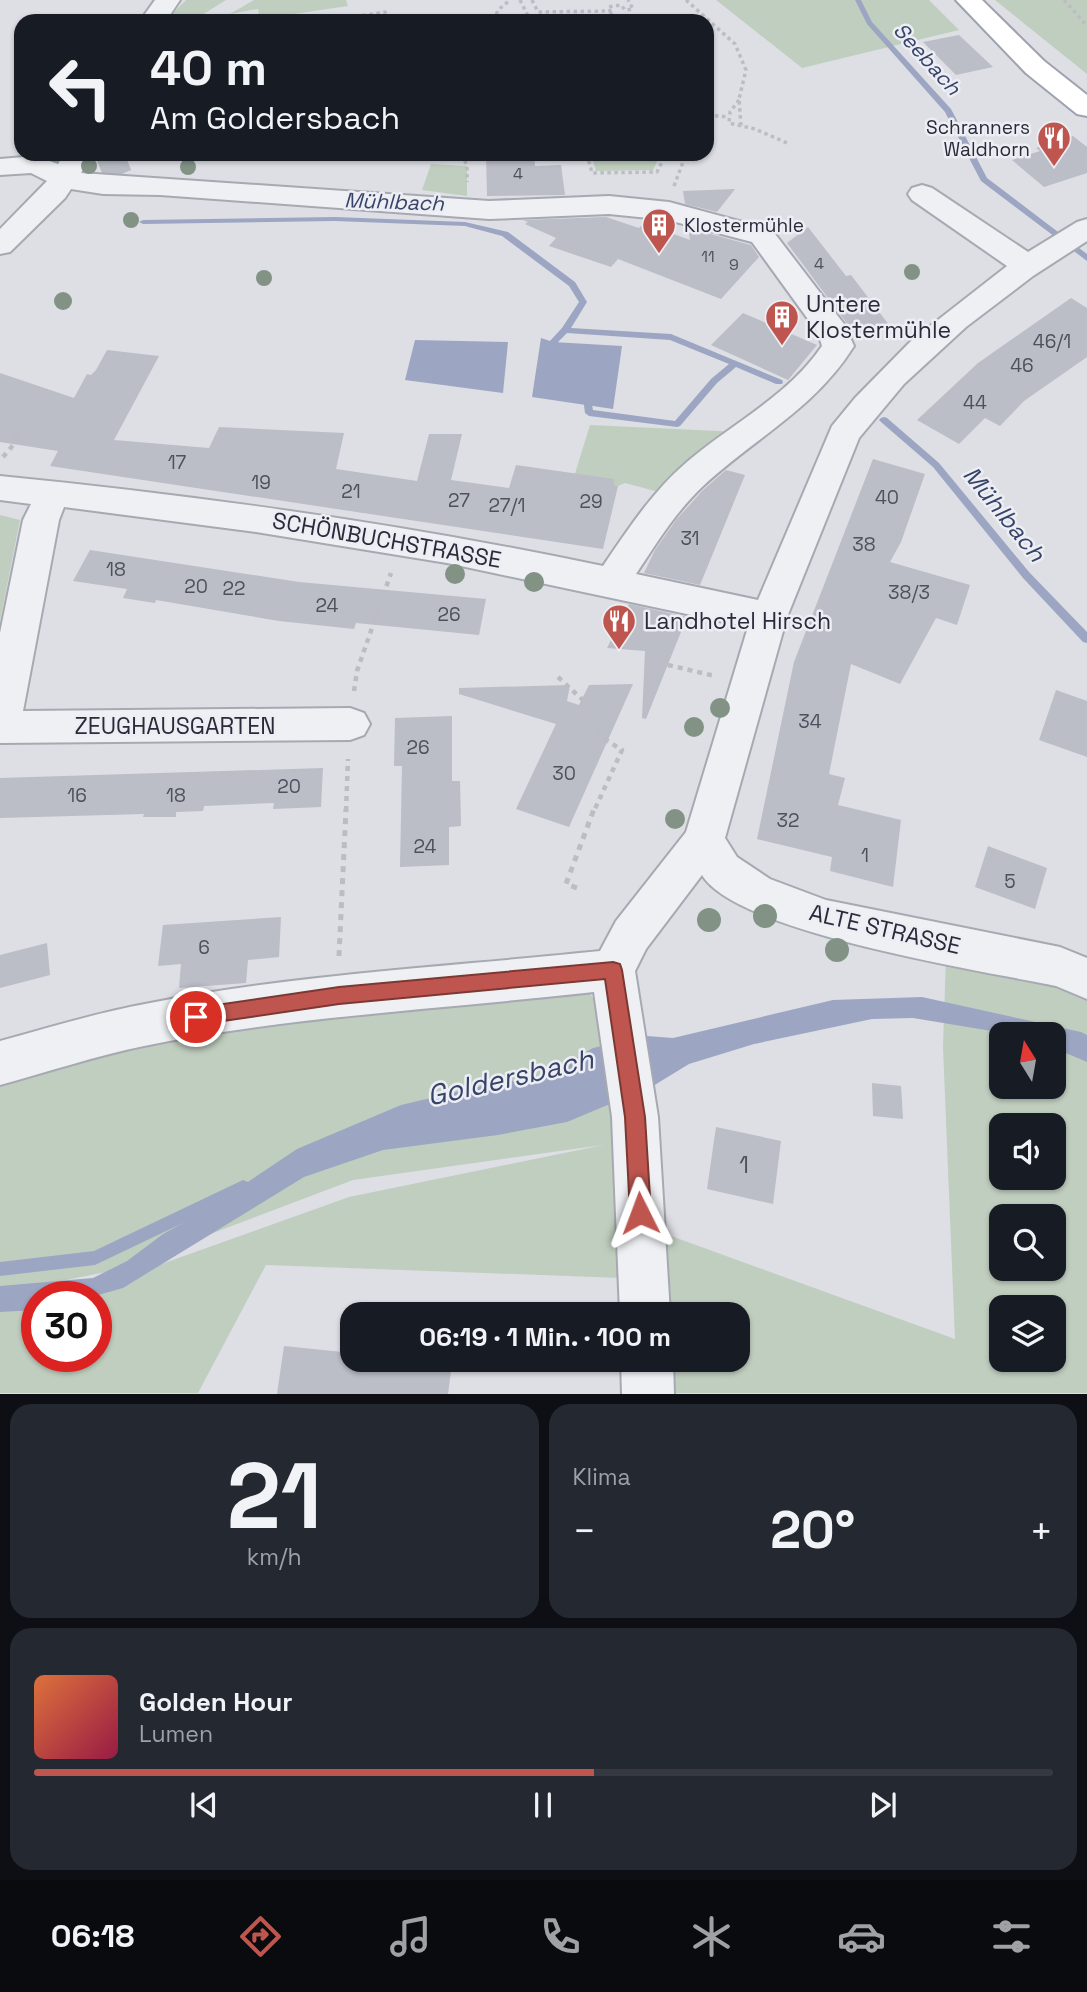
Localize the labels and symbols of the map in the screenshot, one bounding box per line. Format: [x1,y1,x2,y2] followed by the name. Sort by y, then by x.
[888,17,968,101] water label: Seebach
[926,115,1030,162] place label: Schranners Waldhorn
[1035,119,1073,168] restaurant icon: Schranners Waldhorn
[513,163,523,184] house number: 4
[344,186,445,217] water label: Mühlbach
[640,206,678,255] building icon: Klostermühle
[684,213,804,238] place label: Klostermühle
[701,246,715,267] house number: 11
[814,253,824,274] house number: 4
[729,254,739,275] house number: 9
[806,289,951,345] place label: Untere Klostermühle
[763,298,801,347] building icon: Untere Klostermühle
[1033,329,1071,354] house number: 46/1
[1010,353,1034,378] house number: 46
[963,390,987,415] house number: 44
[168,450,187,475] house number: 17
[956,460,1053,569] water label: Mühlbach
[251,470,271,495] house number: 19
[341,479,361,504] house number: 21
[875,485,899,510] house number: 40
[448,488,470,513] house number: 27
[579,489,603,514] house number: 29
[489,493,526,518] house number: 27/1
[270,505,504,575] street label: SCHÖNBUCHSTRASSE
[680,526,700,551] house number: 31
[852,532,876,557] house number: 38
[106,557,126,582] house number: 18
[184,574,208,599] house number: 20
[223,576,245,601] house number: 22
[888,580,930,605] house number: 38/3
[316,593,339,618] house number: 24
[437,602,461,627] house number: 26
[600,602,638,651] restaurant icon: Landhotel Hirsch
[644,606,831,636] place label: Landhotel Hirsch
[798,709,822,734] house number: 34
[74,711,276,741] street label: ZEUGHAUSGARTEN
[406,735,430,760] house number: 26
[552,761,576,786] house number: 30
[277,774,301,799] house number: 20
[67,783,87,808] house number: 16
[166,783,186,808] house number: 18
[777,808,799,833] house number: 32
[414,834,437,859] house number: 24
[861,843,869,868] house number: 1
[1004,869,1016,894] house number: 5
[806,897,964,961] street label: ALTE STRASSE
[198,935,210,960] house number: 6
[166,987,226,1047] pin
[989,1022,1066,1099] north arrow
[423,1040,598,1114] water label: Goldersbach
[739,1150,749,1180] house number: 1
[603,1176,677,1250] position arrow
[21,1281,112,1372] speed limit sign: 30

